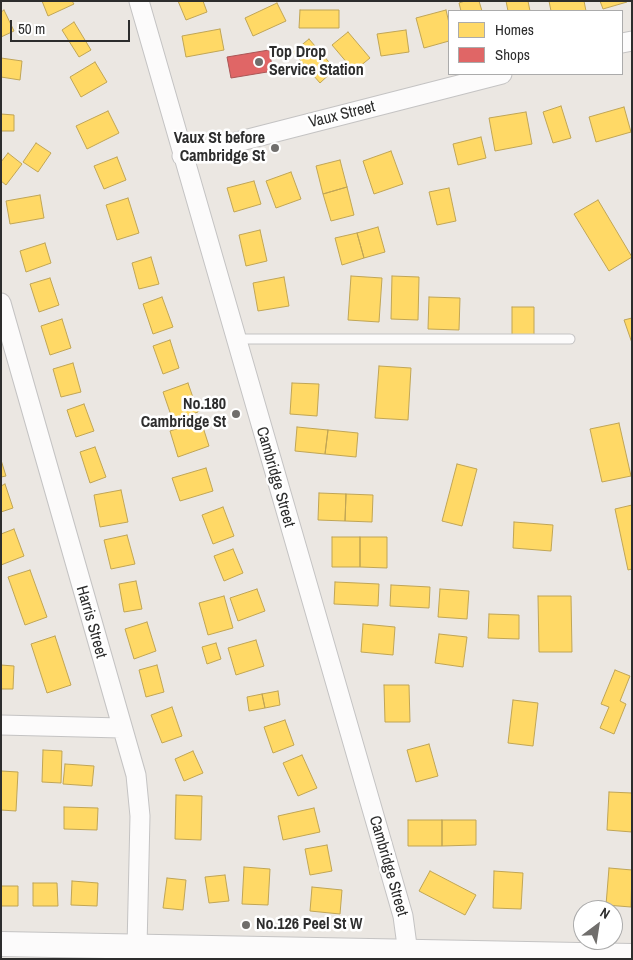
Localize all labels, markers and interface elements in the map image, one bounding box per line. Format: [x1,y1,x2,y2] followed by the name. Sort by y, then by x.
[12,10,132,42] scale bar
[448,10,623,75] legend
[18,18,45,39] text: 50 m
[495,19,534,40] text: Homes
[269,43,364,81] place label: Top Drop Service Station
[495,44,530,65] text: Shops
[253,56,265,68] marker: Top Drop Service Station
[307,98,377,132] street label: Vaux Street
[174,129,265,167] place label: Vaux St before Cambridge St
[269,142,281,154] marker: Vaux St before Cambridge St
[141,395,226,433] place label: No.180 Cambridge St
[230,408,242,420] marker: No.180 Cambridge St
[252,425,298,529] street label: Cambridge Street
[72,584,110,660] street label: Harris Street
[365,814,411,918] street label: Cambridge Street
[573,900,623,950] north arrow
[597,903,613,923] text: N
[256,915,362,935] place label: No.126 Peel St W
[240,919,252,931] marker: No.126 Peel St W

